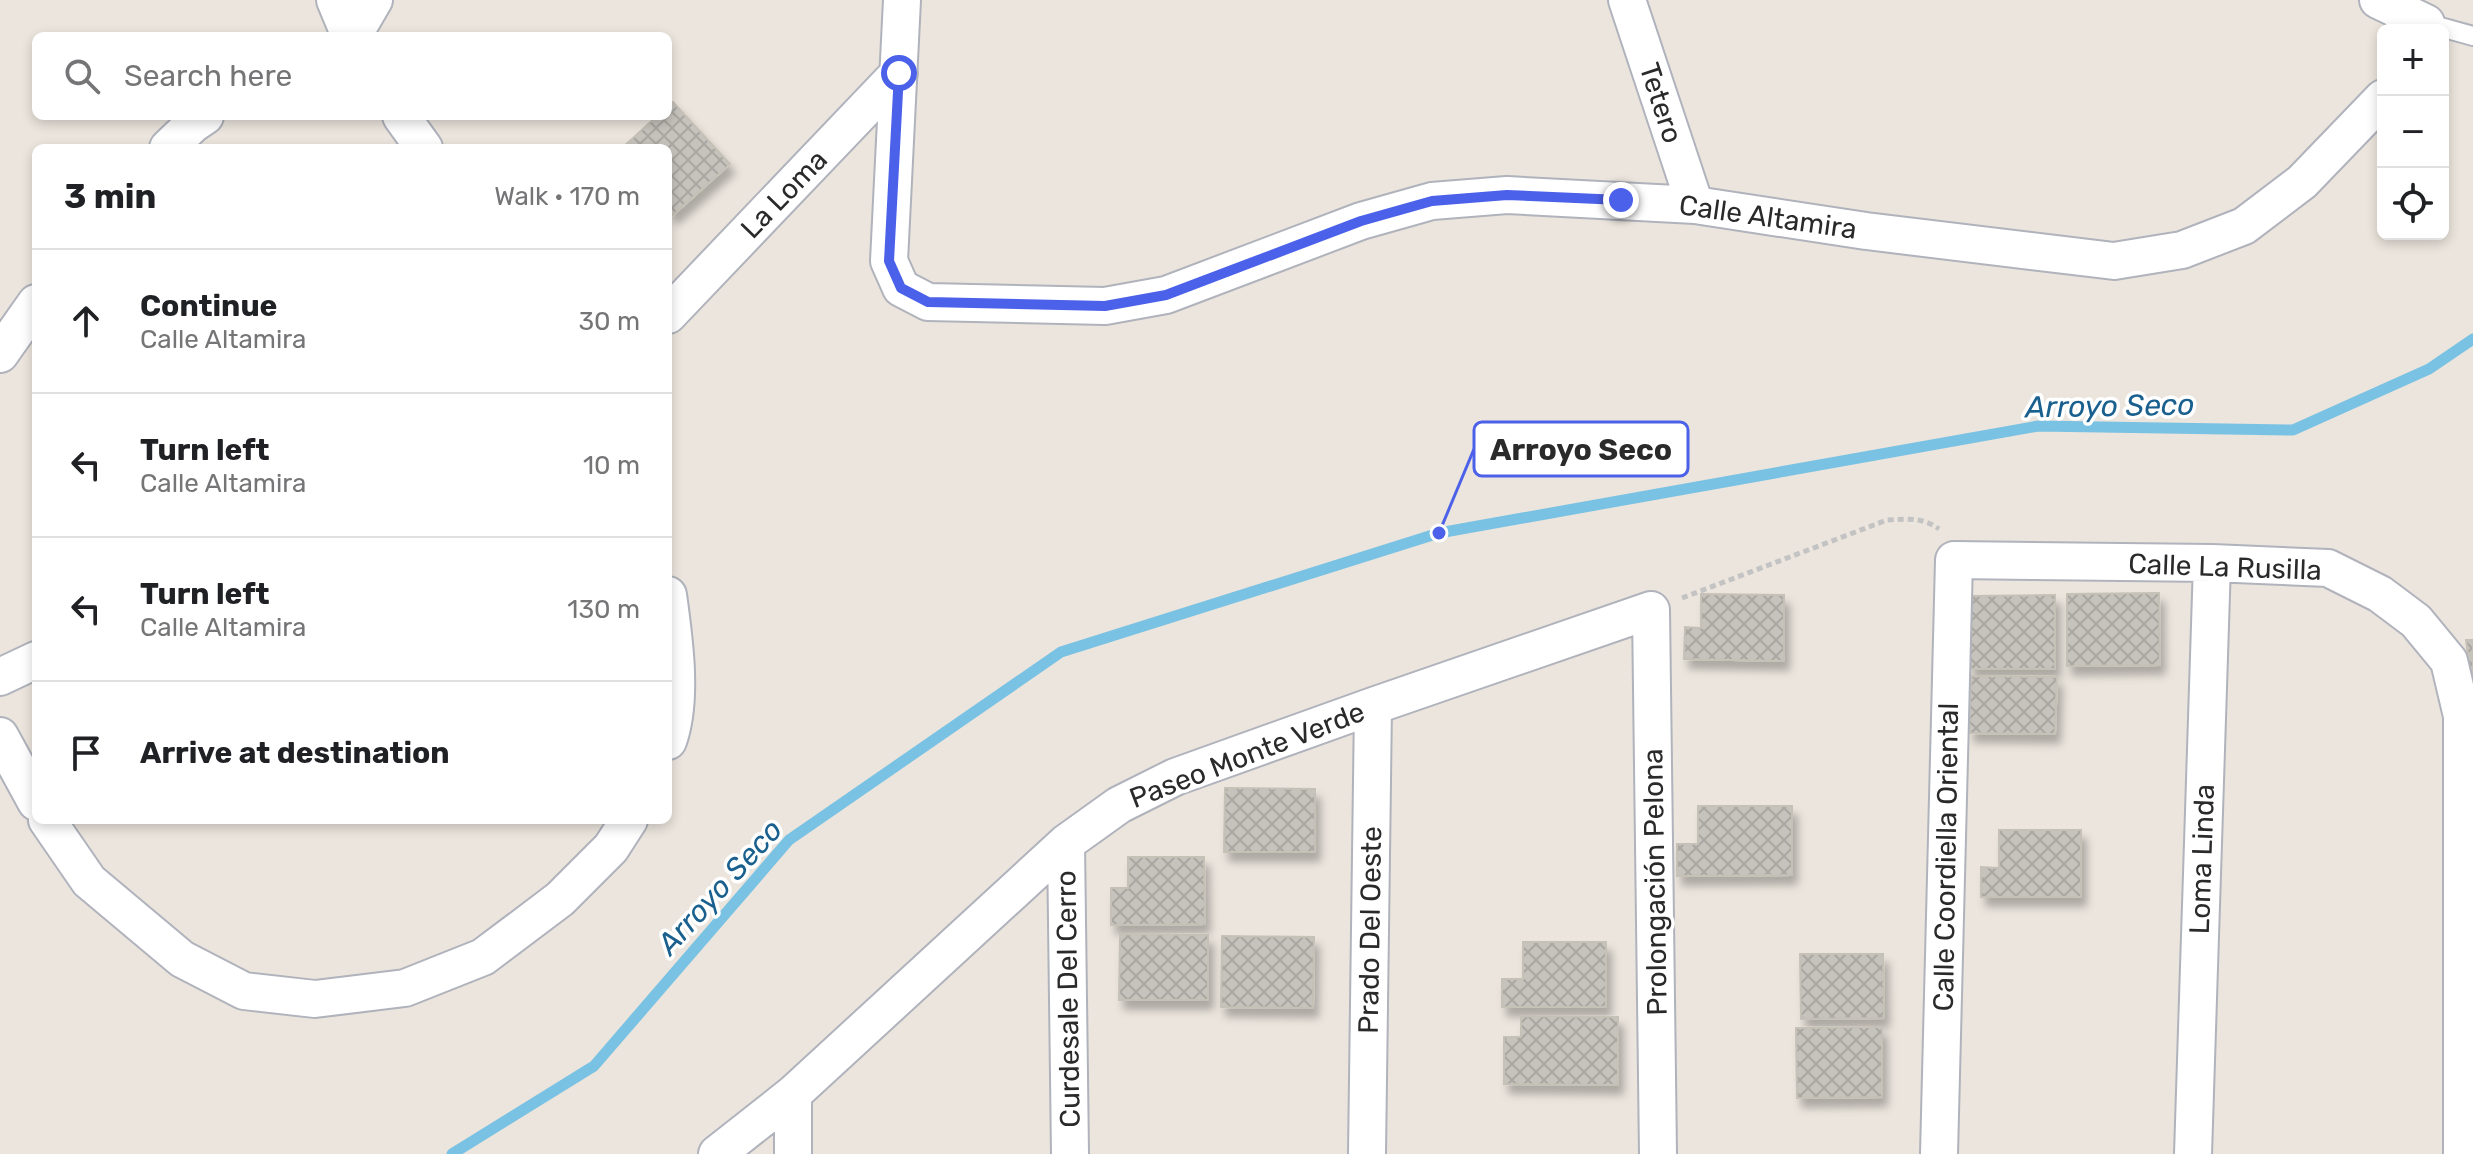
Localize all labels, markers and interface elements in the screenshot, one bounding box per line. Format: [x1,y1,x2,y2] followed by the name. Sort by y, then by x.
[2377,24,2449,240] map controls
[2377,24,2449,96] button: +
[32,32,672,120] search box
[60,54,104,98] icon: search
[881,55,917,91] route start
[124,58,292,94] text: Search here
[1633,59,1689,147] street label: Tetero
[2377,96,2449,168] button: −
[734,143,834,245] street label: La Loma
[2377,168,2449,240] button: locate
[64,176,156,217] text: 3 min
[494,181,640,212] text: Walk · 170 m
[1603,182,1639,218] route end
[1677,188,1859,246] street label: Calle Altamira
[140,288,277,324] text: Continue
[64,299,108,343] icon: ahead
[578,306,640,337] text: 30 m
[140,324,306,355] text: Calle Altamira
[2023,387,2195,426] water label: Arroyo Seco
[1474,422,1688,476] callout: Arroyo Seco
[140,432,270,468] text: Turn left
[1490,432,1672,468] text: Arroyo Seco
[64,443,108,487] icon: left
[583,450,640,481] text: 10 m
[140,468,306,499] text: Calle Altamira
[2128,547,2322,587] street label: Calle La Rusilla
[140,576,270,612] text: Turn left
[64,587,108,631] icon: left
[567,594,640,625] text: 130 m
[140,612,306,643] text: Calle Altamira
[1125,695,1369,815] street label: Paseo Monte Verde
[1927,703,1965,1011] street label: Calle Coordiella Oriental
[64,731,108,775] icon: arrive
[140,735,450,771] text: Arrive at destination
[1636,748,1674,1016] street label: Prolongación Pelona
[2183,783,2221,935] street label: Loma Linda
[649,812,790,963] water label: Arroyo Seco
[1352,826,1388,1034] street label: Prado Del Oeste
[1049,870,1087,1128] street label: Curdesale Del Cerro

